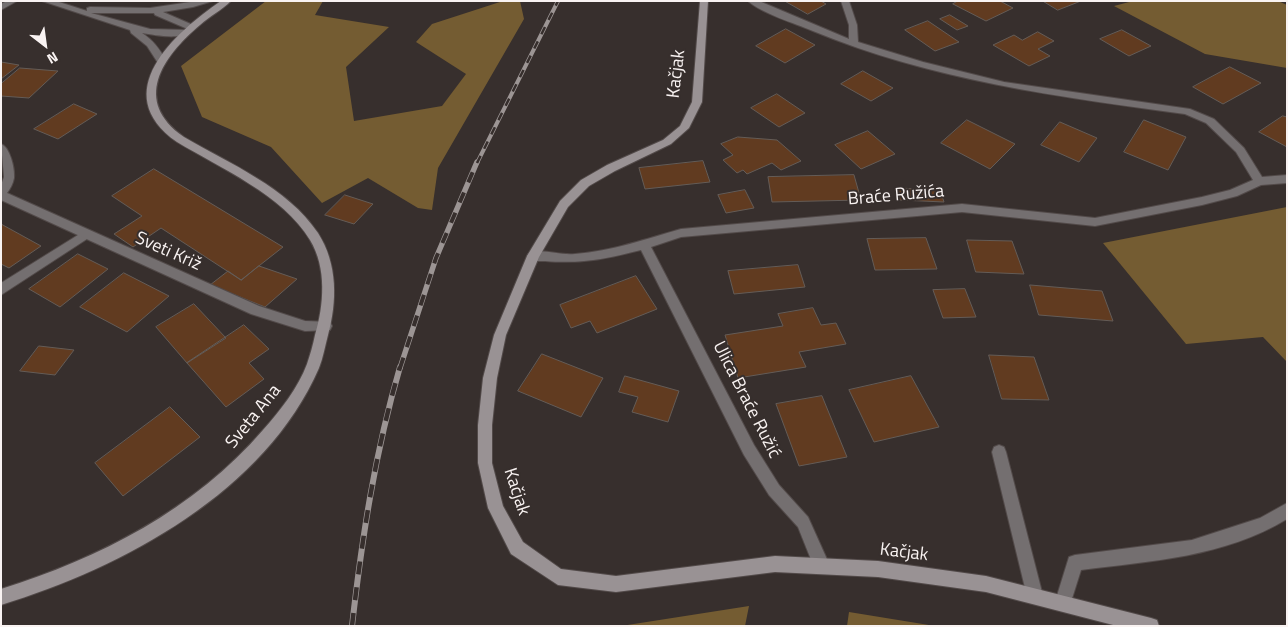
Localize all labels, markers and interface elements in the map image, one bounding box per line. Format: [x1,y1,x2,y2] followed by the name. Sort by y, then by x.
[20,20,70,70] north arrow
[43,47,62,70] text: N
[663,49,691,99] street label: Kačjak
[847,181,945,211] street label: Braće Ružića
[132,228,204,276] street label: Sveti Križ
[707,338,785,462] street label: Ulica Braće Ružić
[222,381,286,453] street label: Sveta Ana
[498,466,534,518] street label: Kačjak
[879,539,929,567] street label: Kačjak

